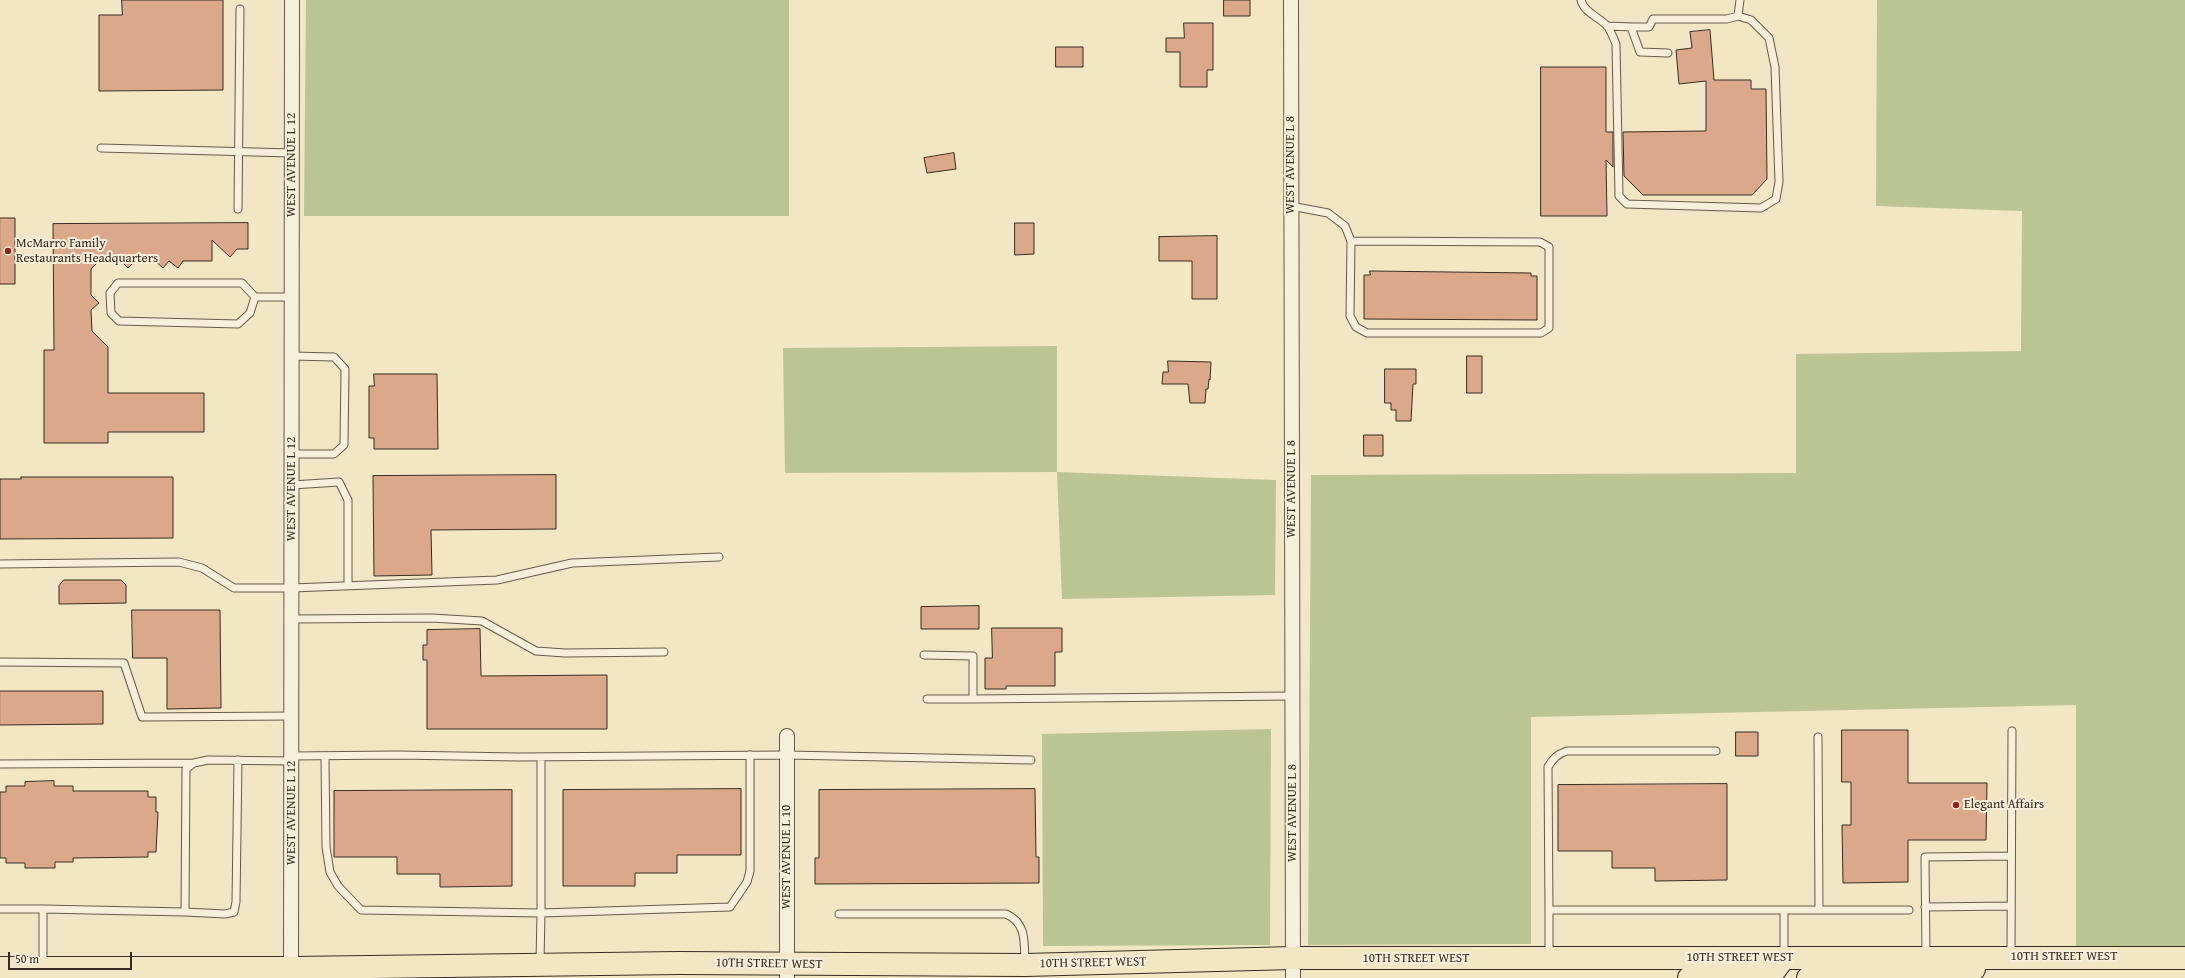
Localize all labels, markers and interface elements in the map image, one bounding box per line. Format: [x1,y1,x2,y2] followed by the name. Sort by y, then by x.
[284,113,300,217] street label: WEST AVENUE L 12
[1283,116,1299,214] street label: WEST AVENUE L 8
[16,236,158,267] place label: McMarro Family Restaurants Headquarters
[3,246,13,256] marker: McMarro Family Restaurants Headquarters
[284,437,300,541] street label: WEST AVENUE L 12
[1284,440,1300,538] street label: WEST AVENUE L 8
[284,761,300,865] street label: WEST AVENUE L 12
[1285,764,1301,862] street label: WEST AVENUE L 8
[1964,797,2044,813] place label: Elegant Affairs
[1951,800,1961,810] marker: Elegant Affairs
[779,805,795,909] street label: WEST AVENUE L 10
[10,944,134,970] scale bar
[2011,949,2117,965] street label: 10TH STREET WEST
[15,950,39,967] text: 50 m
[1687,950,1793,966] street label: 10TH STREET WEST
[1363,951,1469,967] street label: 10TH STREET WEST
[1039,954,1147,972] street label: 10TH STREET WEST
[715,955,823,973] street label: 10TH STREET WEST

